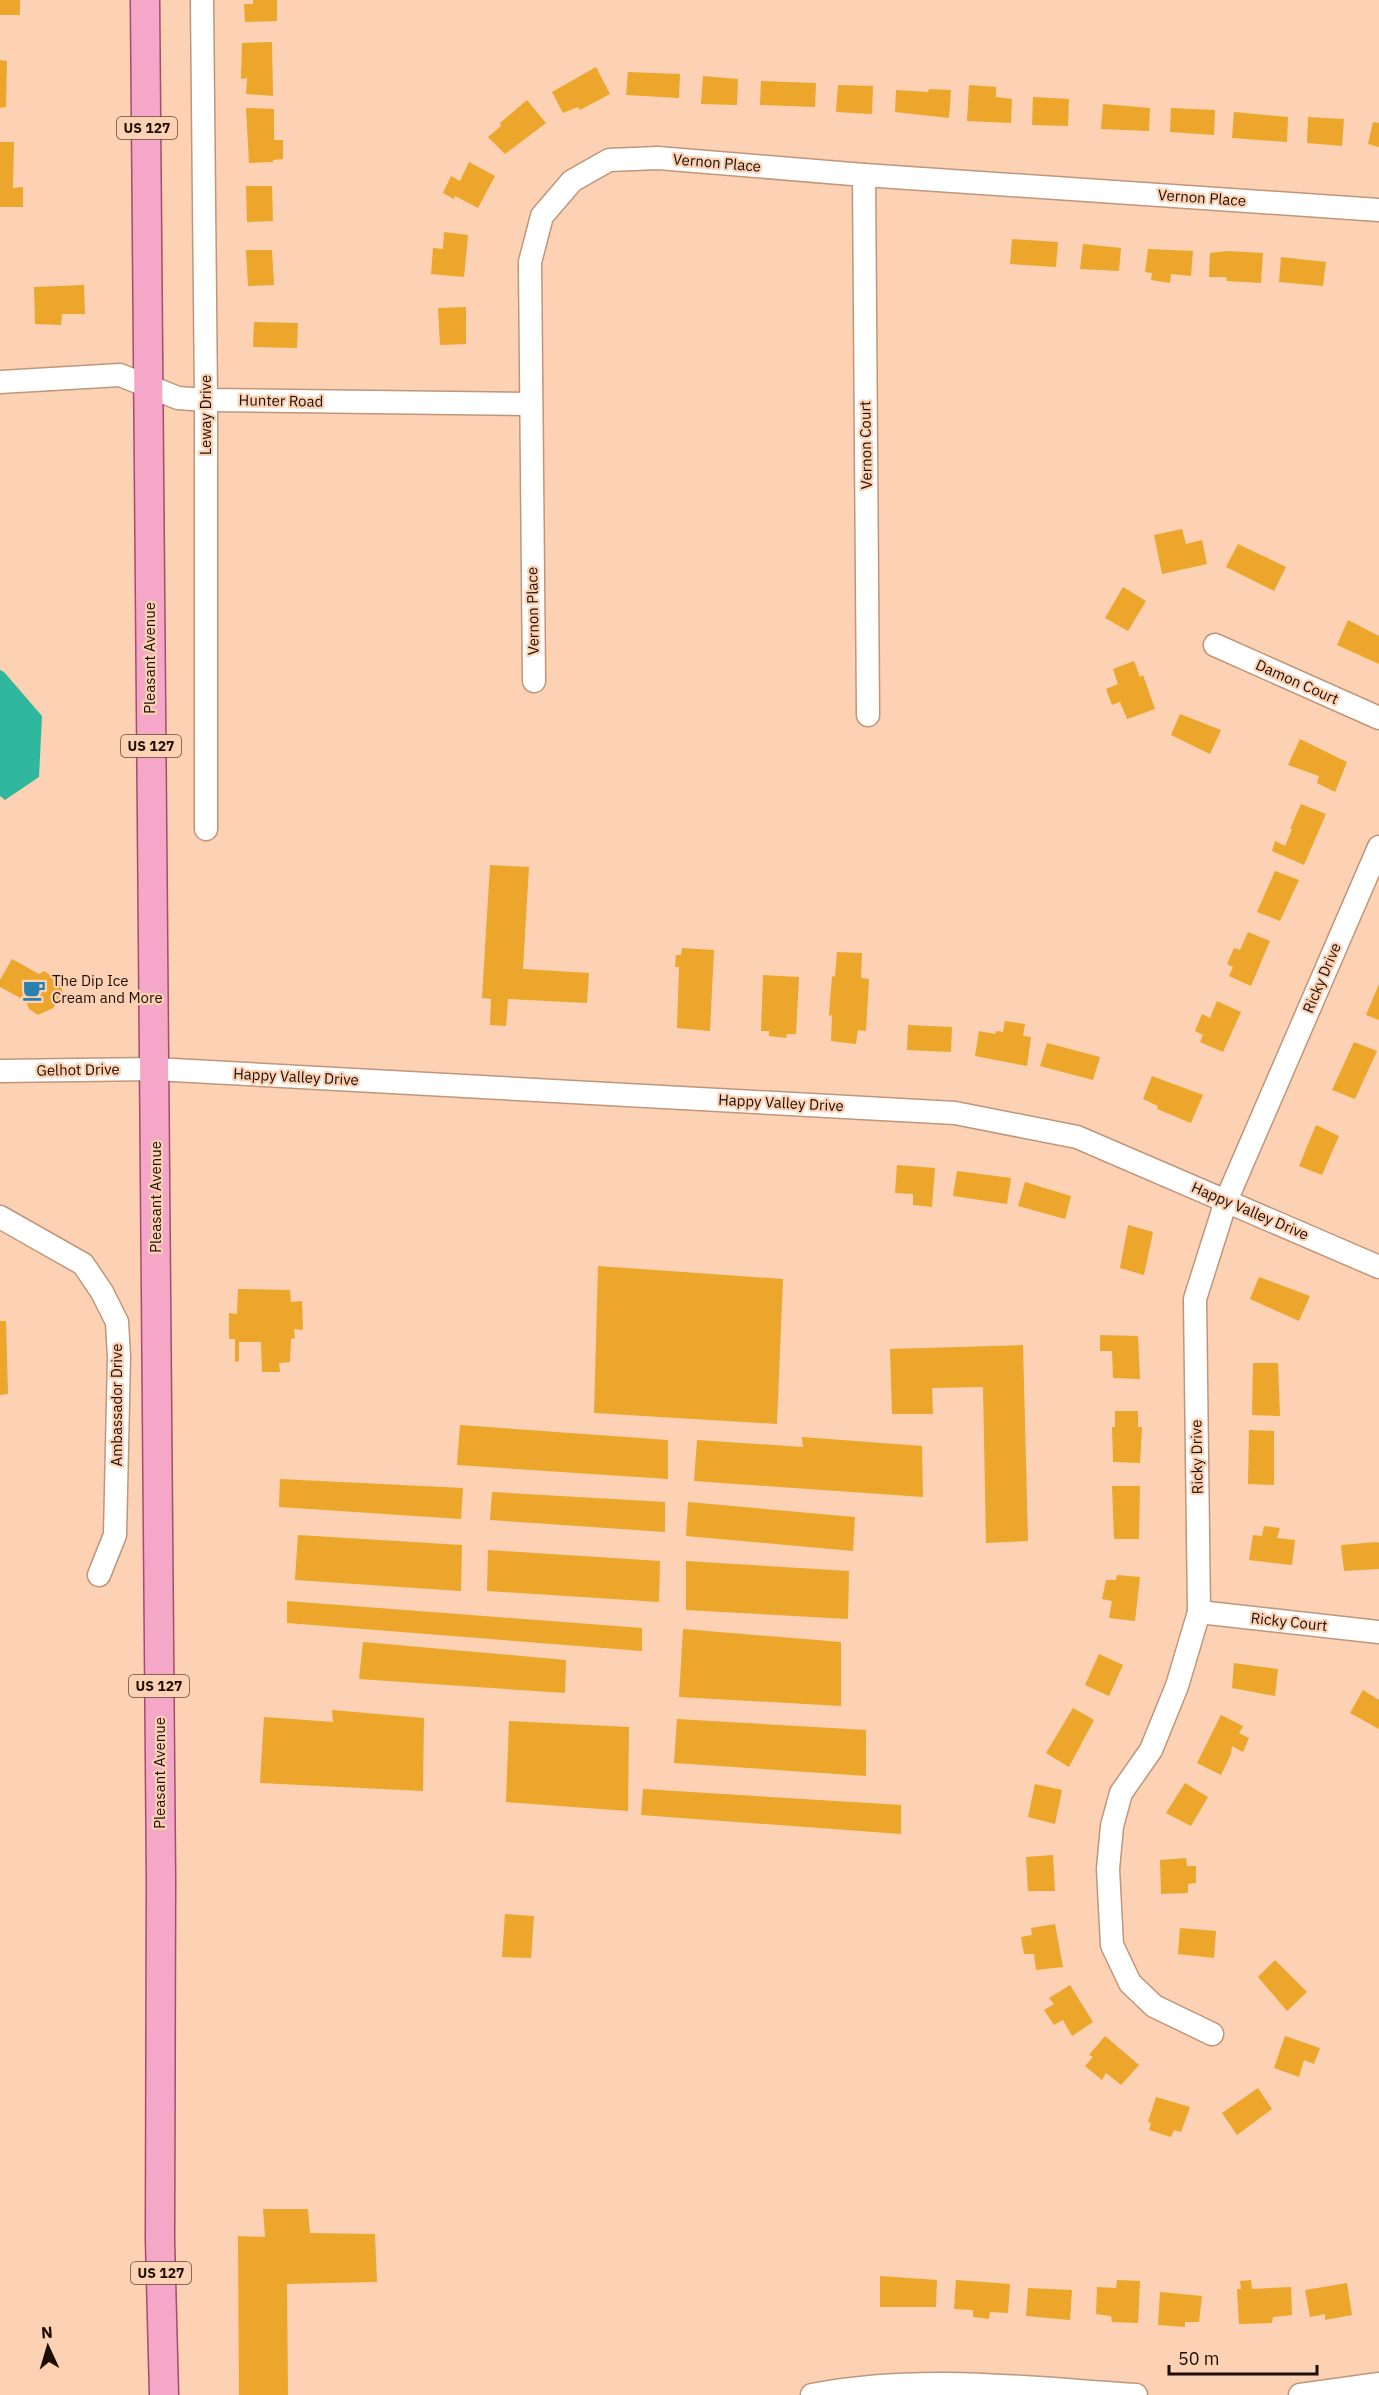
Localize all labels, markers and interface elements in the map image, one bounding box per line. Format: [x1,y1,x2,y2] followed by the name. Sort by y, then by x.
[117,117,177,139] road number: US 127
[672,149,762,176] street label: Vernon Place
[1157,185,1247,210] street label: Vernon Place
[196,375,215,455] street label: Leway Drive
[239,390,323,411] street label: Hunter Road
[855,401,876,489] street label: Vernon Court
[522,567,543,655] street label: Vernon Place
[140,602,159,714] street label: Pleasant Avenue
[1253,655,1342,708] street label: Damon Court
[121,735,181,757] road number: US 127
[1298,940,1345,1016] street label: Ricky Drive
[52,971,163,1007] place label: The Dip Ice Cream and More
[21,977,47,1003] cafe icon: The Dip Ice Cream and More
[36,1059,120,1080] street label: Gelhot Drive
[233,1064,359,1089] street label: Happy Valley Drive
[718,1090,844,1115] street label: Happy Valley Drive
[146,1141,165,1253] street label: Pleasant Avenue
[1189,1177,1312,1244] street label: Happy Valley Drive
[107,1344,126,1466] street label: Ambassador Drive
[1186,1420,1207,1494] street label: Ricky Drive
[1250,1608,1328,1635] street label: Ricky Court
[129,1675,189,1697] road number: US 127
[150,1717,169,1829] street label: Pleasant Avenue
[131,2262,191,2284] road number: US 127
[18,2317,78,2377] north arrow
[40,2322,53,2342] text: N
[1169,2338,1318,2376] scale bar
[1178,2347,1220,2370] text: 50 m

